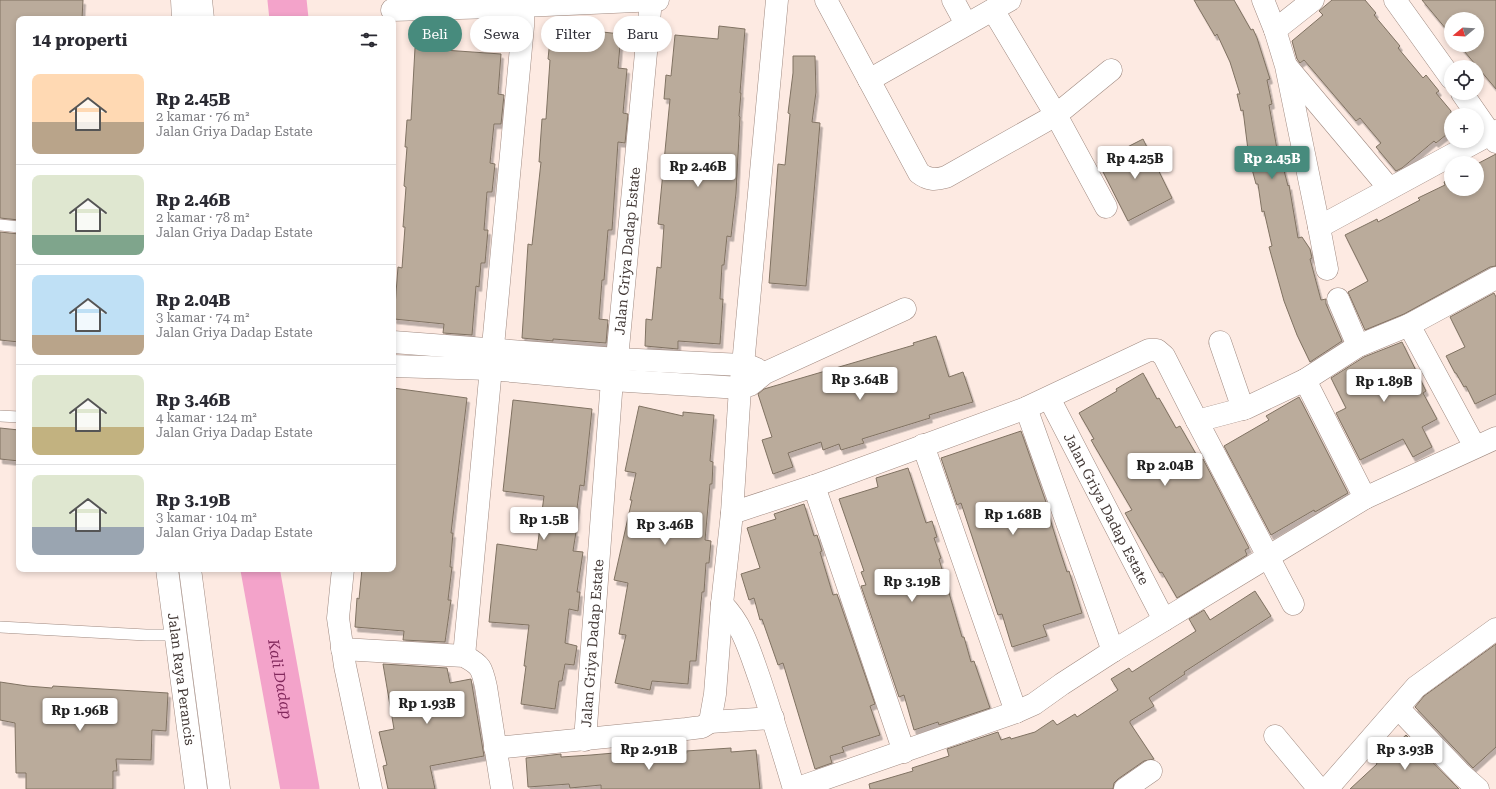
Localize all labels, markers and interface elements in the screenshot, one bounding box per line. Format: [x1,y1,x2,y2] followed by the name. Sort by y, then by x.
[1444,12,1484,52] north arrow
[1444,12,1484,196] map controls
[408,16,462,52] chip: Beli
[470,16,533,52] chip: Sewa
[541,16,605,52] chip: Filter
[613,16,672,52] chip: Baru
[358,29,380,51] icon: filters
[32,30,127,50] text: 14 properti
[1444,60,1484,100] button: locate
[156,89,231,109] text: Rp 2.45B
[64,90,112,138] icon: home
[1444,108,1484,148] button: +
[156,109,249,124] text: 2 kamar · 76 m²
[156,124,313,139] text: Jalan Griya Dadap Estate
[1094,146,1176,180] pin: Rp 4.25B
[1231,146,1313,180] pin: Rp 2.45B
[1107,151,1163,166] text: Rp 4.25B
[1244,151,1300,166] text: Rp 2.45B
[657,154,739,188] pin: Rp 2.46B
[1444,156,1484,196] button: −
[670,159,726,174] text: Rp 2.46B
[611,166,643,336] street label: Jalan Griya Dadap Estate
[156,190,231,210] text: Rp 2.46B
[64,191,112,239] icon: home
[156,210,249,225] text: 2 kamar · 78 m²
[156,225,313,240] text: Jalan Griya Dadap Estate
[156,290,231,310] text: Rp 2.04B
[64,291,112,339] icon: home
[156,310,249,325] text: 3 kamar · 74 m²
[156,325,313,340] text: Jalan Griya Dadap Estate
[819,367,901,401] pin: Rp 3.64B
[1343,369,1425,403] pin: Rp 1.89B
[832,372,888,387] text: Rp 3.64B
[1356,374,1412,389] text: Rp 1.89B
[156,390,231,410] text: Rp 3.46B
[64,391,112,439] icon: home
[156,410,257,425] text: 4 kamar · 124 m²
[156,425,313,440] text: Jalan Griya Dadap Estate
[1061,430,1153,588] street label: Jalan Griya Dadap Estate
[1124,453,1206,487] pin: Rp 2.04B
[1137,458,1193,473] text: Rp 2.04B
[156,490,231,510] text: Rp 3.19B
[64,491,112,539] icon: home
[972,502,1054,536] pin: Rp 1.68B
[507,507,581,541] pin: Rp 1.5B
[985,507,1041,522] text: Rp 1.68B
[156,510,257,525] text: 3 kamar · 104 m²
[519,512,569,527] text: Rp 1.5B
[624,512,706,546] pin: Rp 3.46B
[637,517,693,532] text: Rp 3.46B
[156,525,313,540] text: Jalan Griya Dadap Estate
[578,558,607,728] street label: Jalan Griya Dadap Estate
[871,569,953,603] pin: Rp 3.19B
[884,574,940,589] text: Rp 3.19B
[165,612,198,747] street label: Jalan Raya Perancis
[264,637,296,721] water label: Kali Dadap
[386,691,468,725] pin: Rp 1.93B
[399,696,455,711] text: Rp 1.93B
[39,698,121,732] pin: Rp 1.96B
[52,703,108,718] text: Rp 1.96B
[608,737,690,771] pin: Rp 2.91B
[1364,737,1446,771] pin: Rp 3.93B
[621,742,677,757] text: Rp 2.91B
[1377,742,1433,757] text: Rp 3.93B

